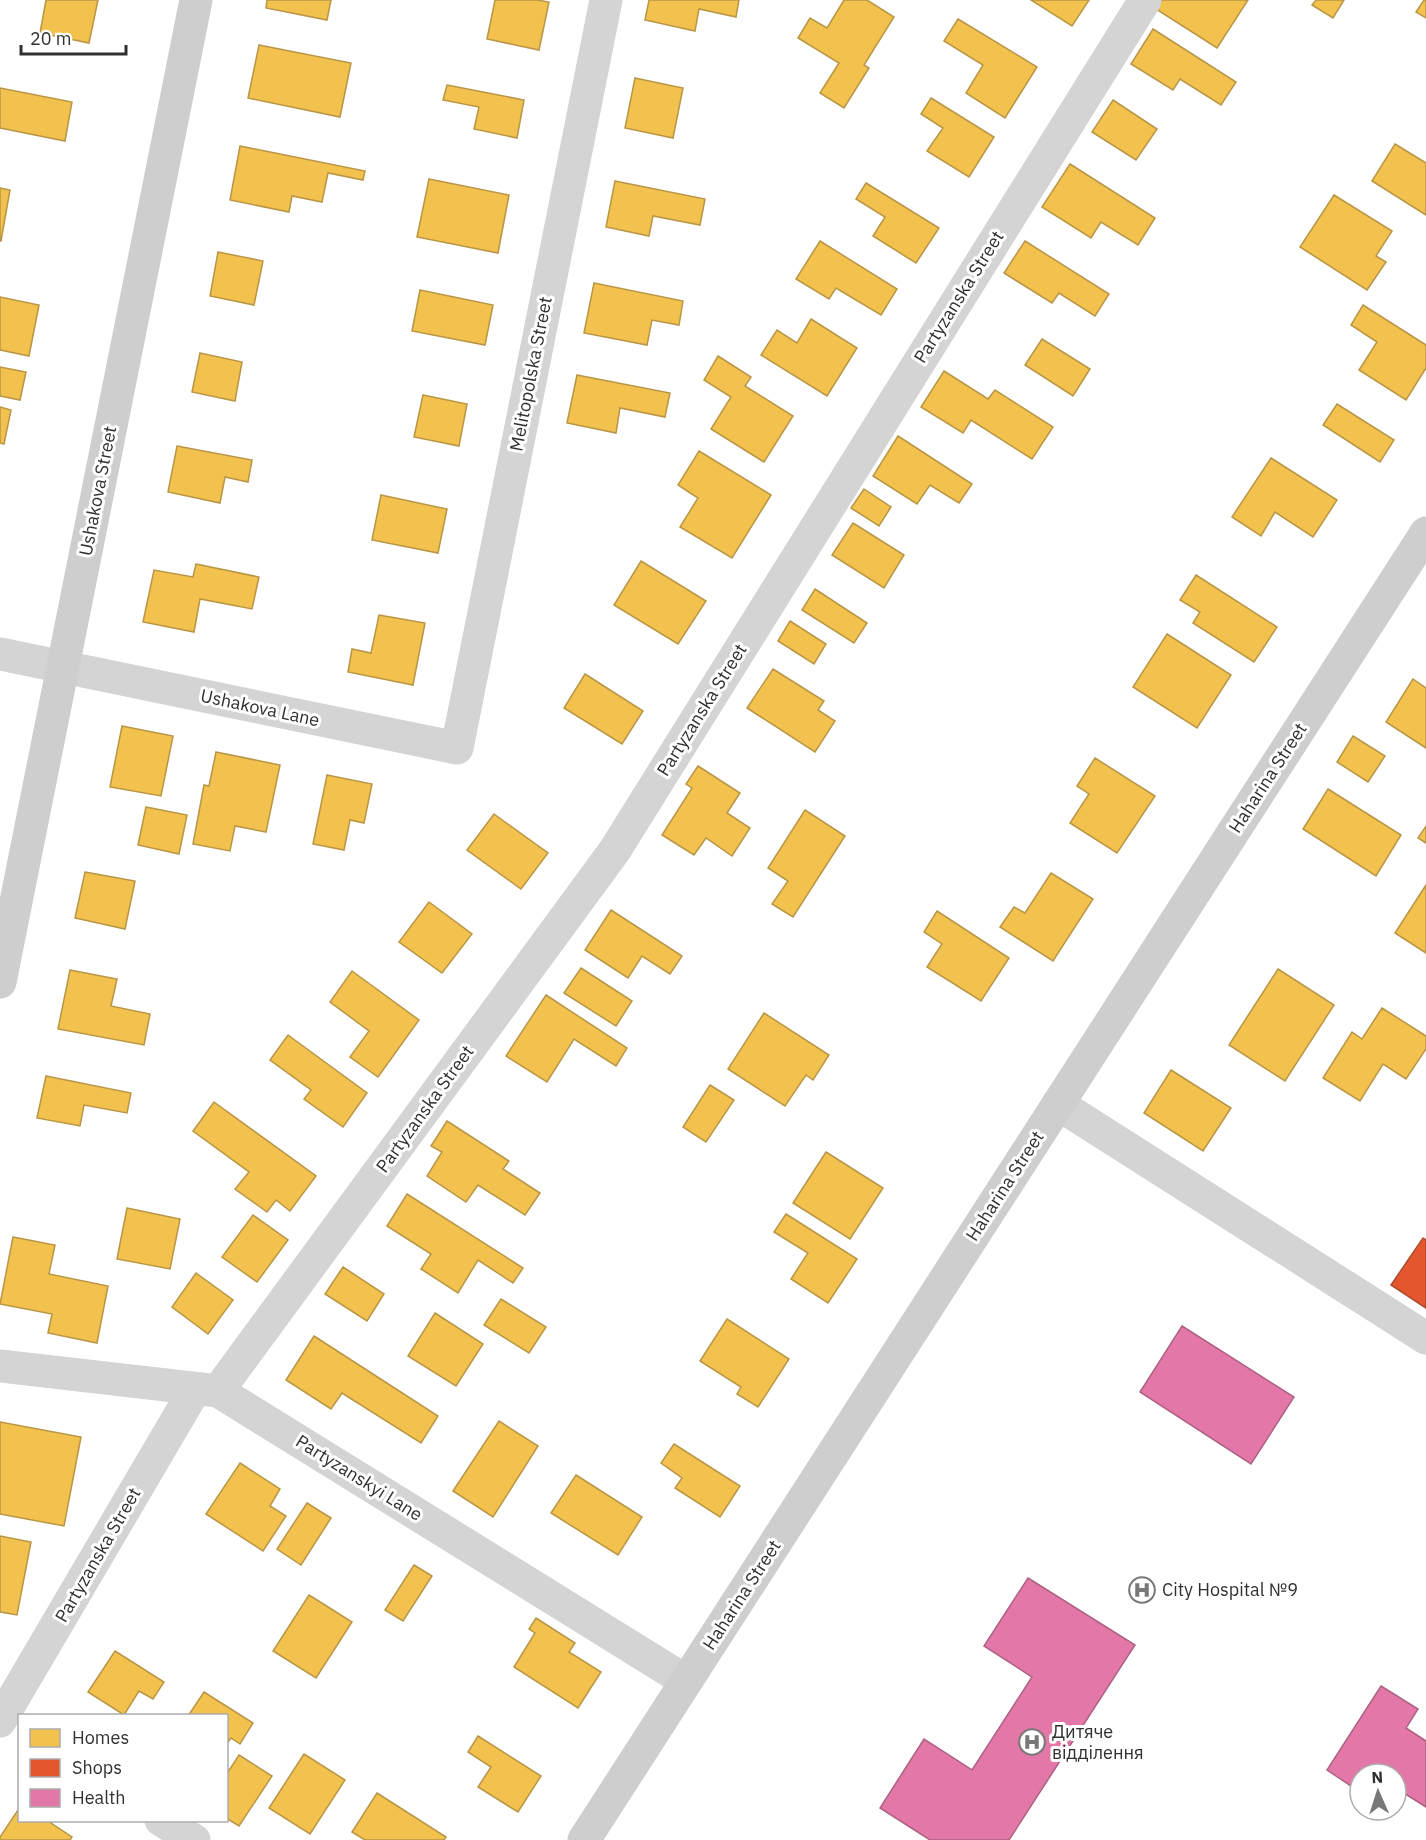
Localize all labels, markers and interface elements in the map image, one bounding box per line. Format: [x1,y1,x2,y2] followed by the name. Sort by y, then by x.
[21,18,126,56] scale bar
[30,27,72,50] text: 20 m
[909,226,1009,367] street label: Partyzanska Street
[504,295,557,453] street label: Melitopolska Street
[74,424,121,558] street label: Ushakova Street
[652,639,752,780] street label: Partyzanska Street
[198,684,322,731] street label: Ushakova Lane
[1223,718,1312,837] street label: Haharina Street
[371,1040,479,1177] street label: Partyzanska Street
[960,1126,1049,1245] street label: Haharina Street
[292,1429,427,1526] street label: Partyzanskyi Lane
[50,1483,146,1626] street label: Partyzanska Street
[697,1535,786,1654] street label: Haharina Street
[1127,1575,1157,1605] hospital icon: City Hospital №9
[1162,1578,1298,1601] place label: City Hospital №9
[18,1714,228,1822] legend
[1052,1720,1144,1764] place label: Дитяче відділення
[72,1726,129,1749] text: Homes
[1017,1727,1047,1757] hospital icon: Дитяче відділення
[72,1756,122,1779] text: Shops
[1348,1762,1408,1822] north arrow
[1371,1767,1384,1787] text: N
[72,1786,126,1809] text: Health

